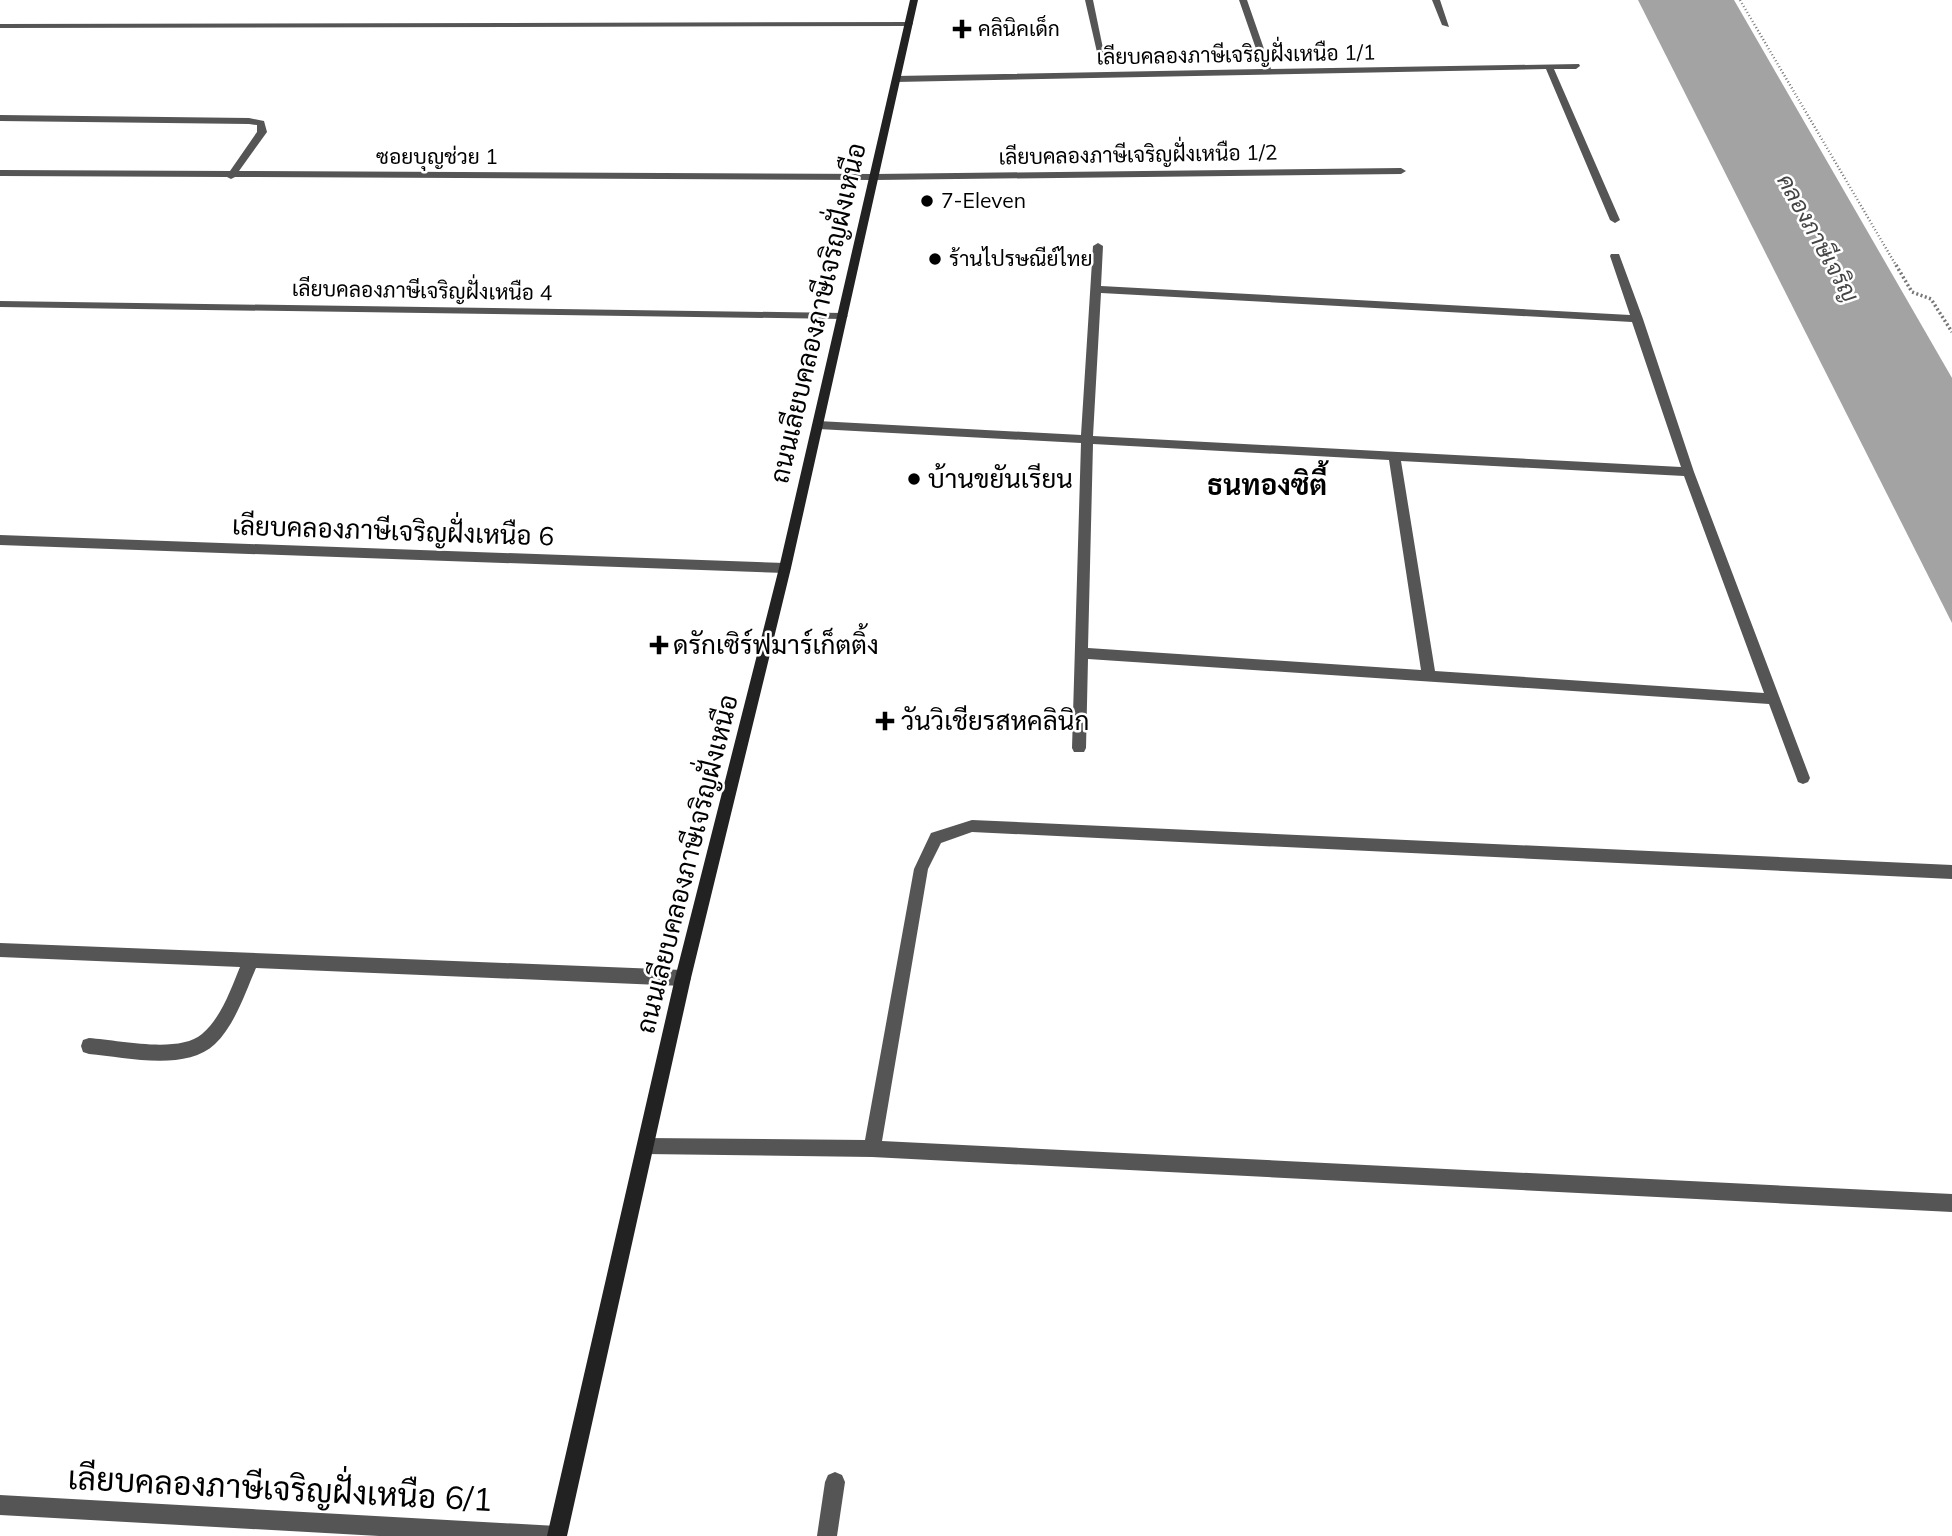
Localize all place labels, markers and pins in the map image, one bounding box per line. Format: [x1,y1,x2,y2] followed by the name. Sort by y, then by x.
[978,14,1060,41] place label: คลินิคเด็ก
[952,19,972,39] marker: คลินิคเด็ก
[941,187,1026,213] place label: 7-Eleven
[919,193,935,209] marker: 7-Eleven
[949,245,1093,271] place label: ร้านไปรษณีย์ไทย
[927,251,943,267] marker: ร้านไปรษณีย์ไทย
[928,462,1073,495] place label: บ้านขยันเรียน
[906,471,922,487] marker: บ้านขยันเรียน
[673,623,879,661] place label: ดรักเซิร์ฟมาร์เก็ตติ้ง
[651,637,667,653] marker: ดรักเซิร์ฟมาร์เก็ตติ้ง
[901,704,1089,737] place label: วันวิเชียรสหคลินิก
[875,711,895,731] marker: วันวิเชียรสหคลินิก

